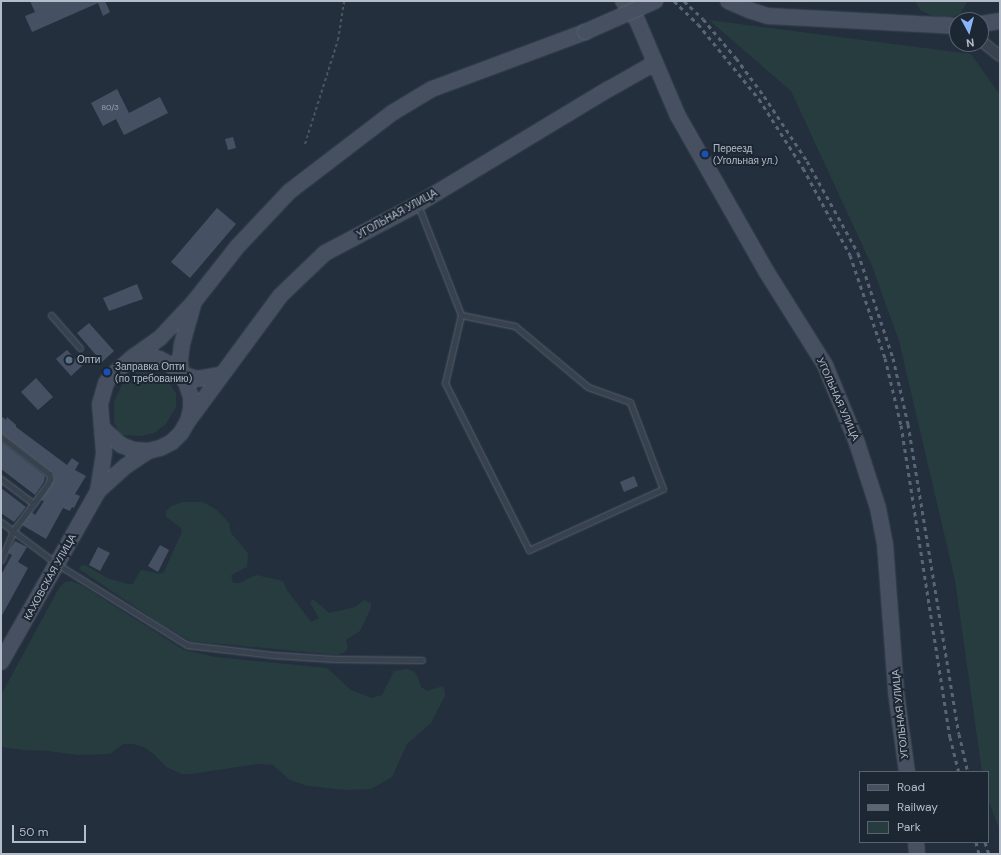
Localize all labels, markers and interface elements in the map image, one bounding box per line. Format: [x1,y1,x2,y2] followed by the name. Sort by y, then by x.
[949,12,989,52] north arrow
[966,35,975,50] text: N
[101,103,119,113] house number: 80/3
[713,142,778,166] place label: Переезд (Угольная ул.)
[700,149,710,159] marker: Переезд (Угольная ул.)
[355,187,439,241] street label: УГОЛЬНАЯ УЛИЦА
[77,354,100,366] place label: Опти
[64,355,74,365] marker: Опти
[814,356,862,442] street label: УГОЛЬНАЯ УЛИЦА
[115,360,192,384] place label: Заправка Опти (по требованию)
[102,367,112,377] marker: Заправка Опти (по требованию)
[21,532,79,622] street label: КАХОВСКАЯ УЛИЦА
[889,669,911,759] street label: УГОЛЬНАЯ УЛИЦА
[859,771,989,843] legend
[897,779,925,795] text: Road
[897,799,938,815] text: Railway
[14,817,88,843] scale bar
[897,819,921,835] text: Park
[19,824,48,840] text: 50 m

